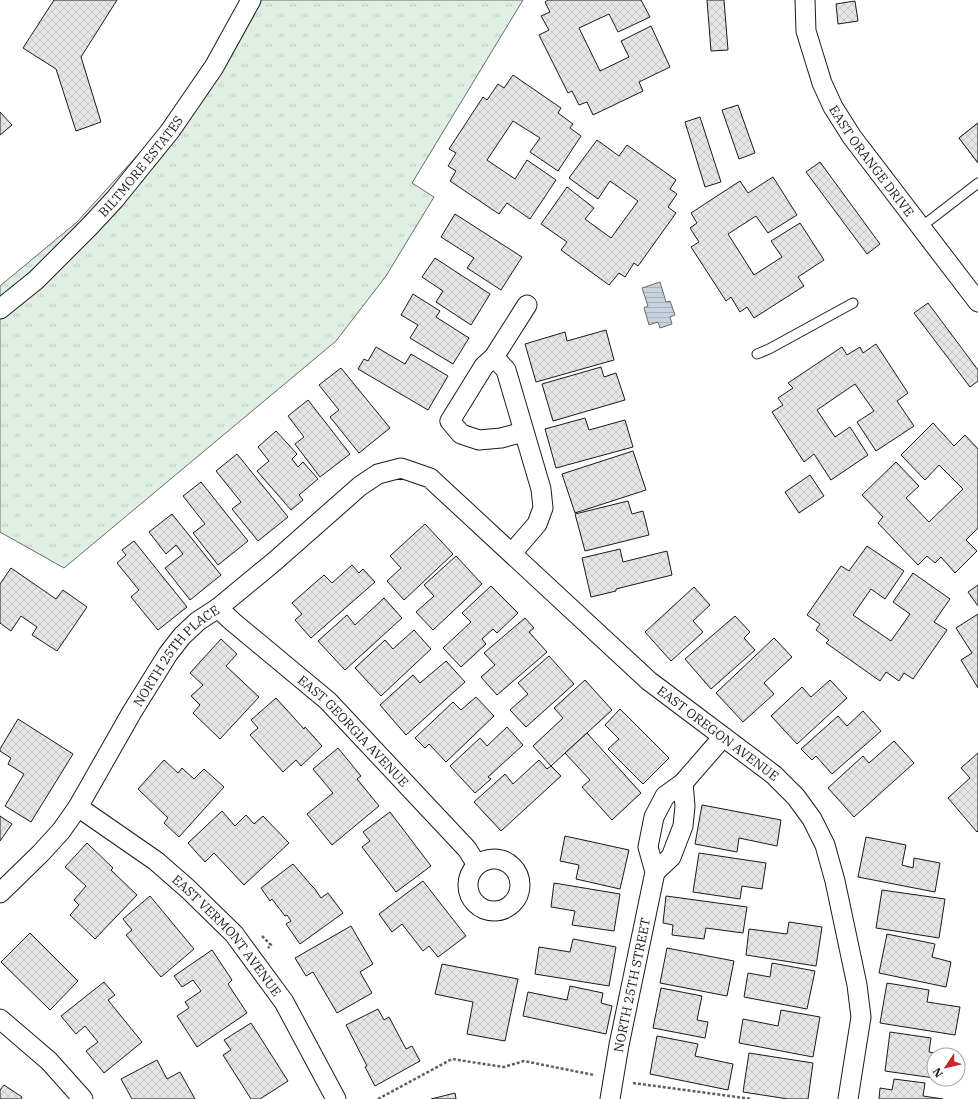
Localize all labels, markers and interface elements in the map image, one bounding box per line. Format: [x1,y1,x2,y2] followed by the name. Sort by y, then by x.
[825,102,918,220] street label: EAST ORANGE DRIVE
[95,113,187,221] street label: BILTMORE ESTATES
[129,601,223,710] street label: NORTH 25TH PLACE
[294,671,412,791] street label: EAST GEORGIA AVENUE
[654,682,782,785] street label: EAST OREGON AVENUE
[168,871,285,1000] street label: EAST VERMONT AVENUE
[610,916,654,1054] street label: NORTH 25TH STREET
[926,1047,966,1087] north arrow
[929,1065,946,1080] text: N

